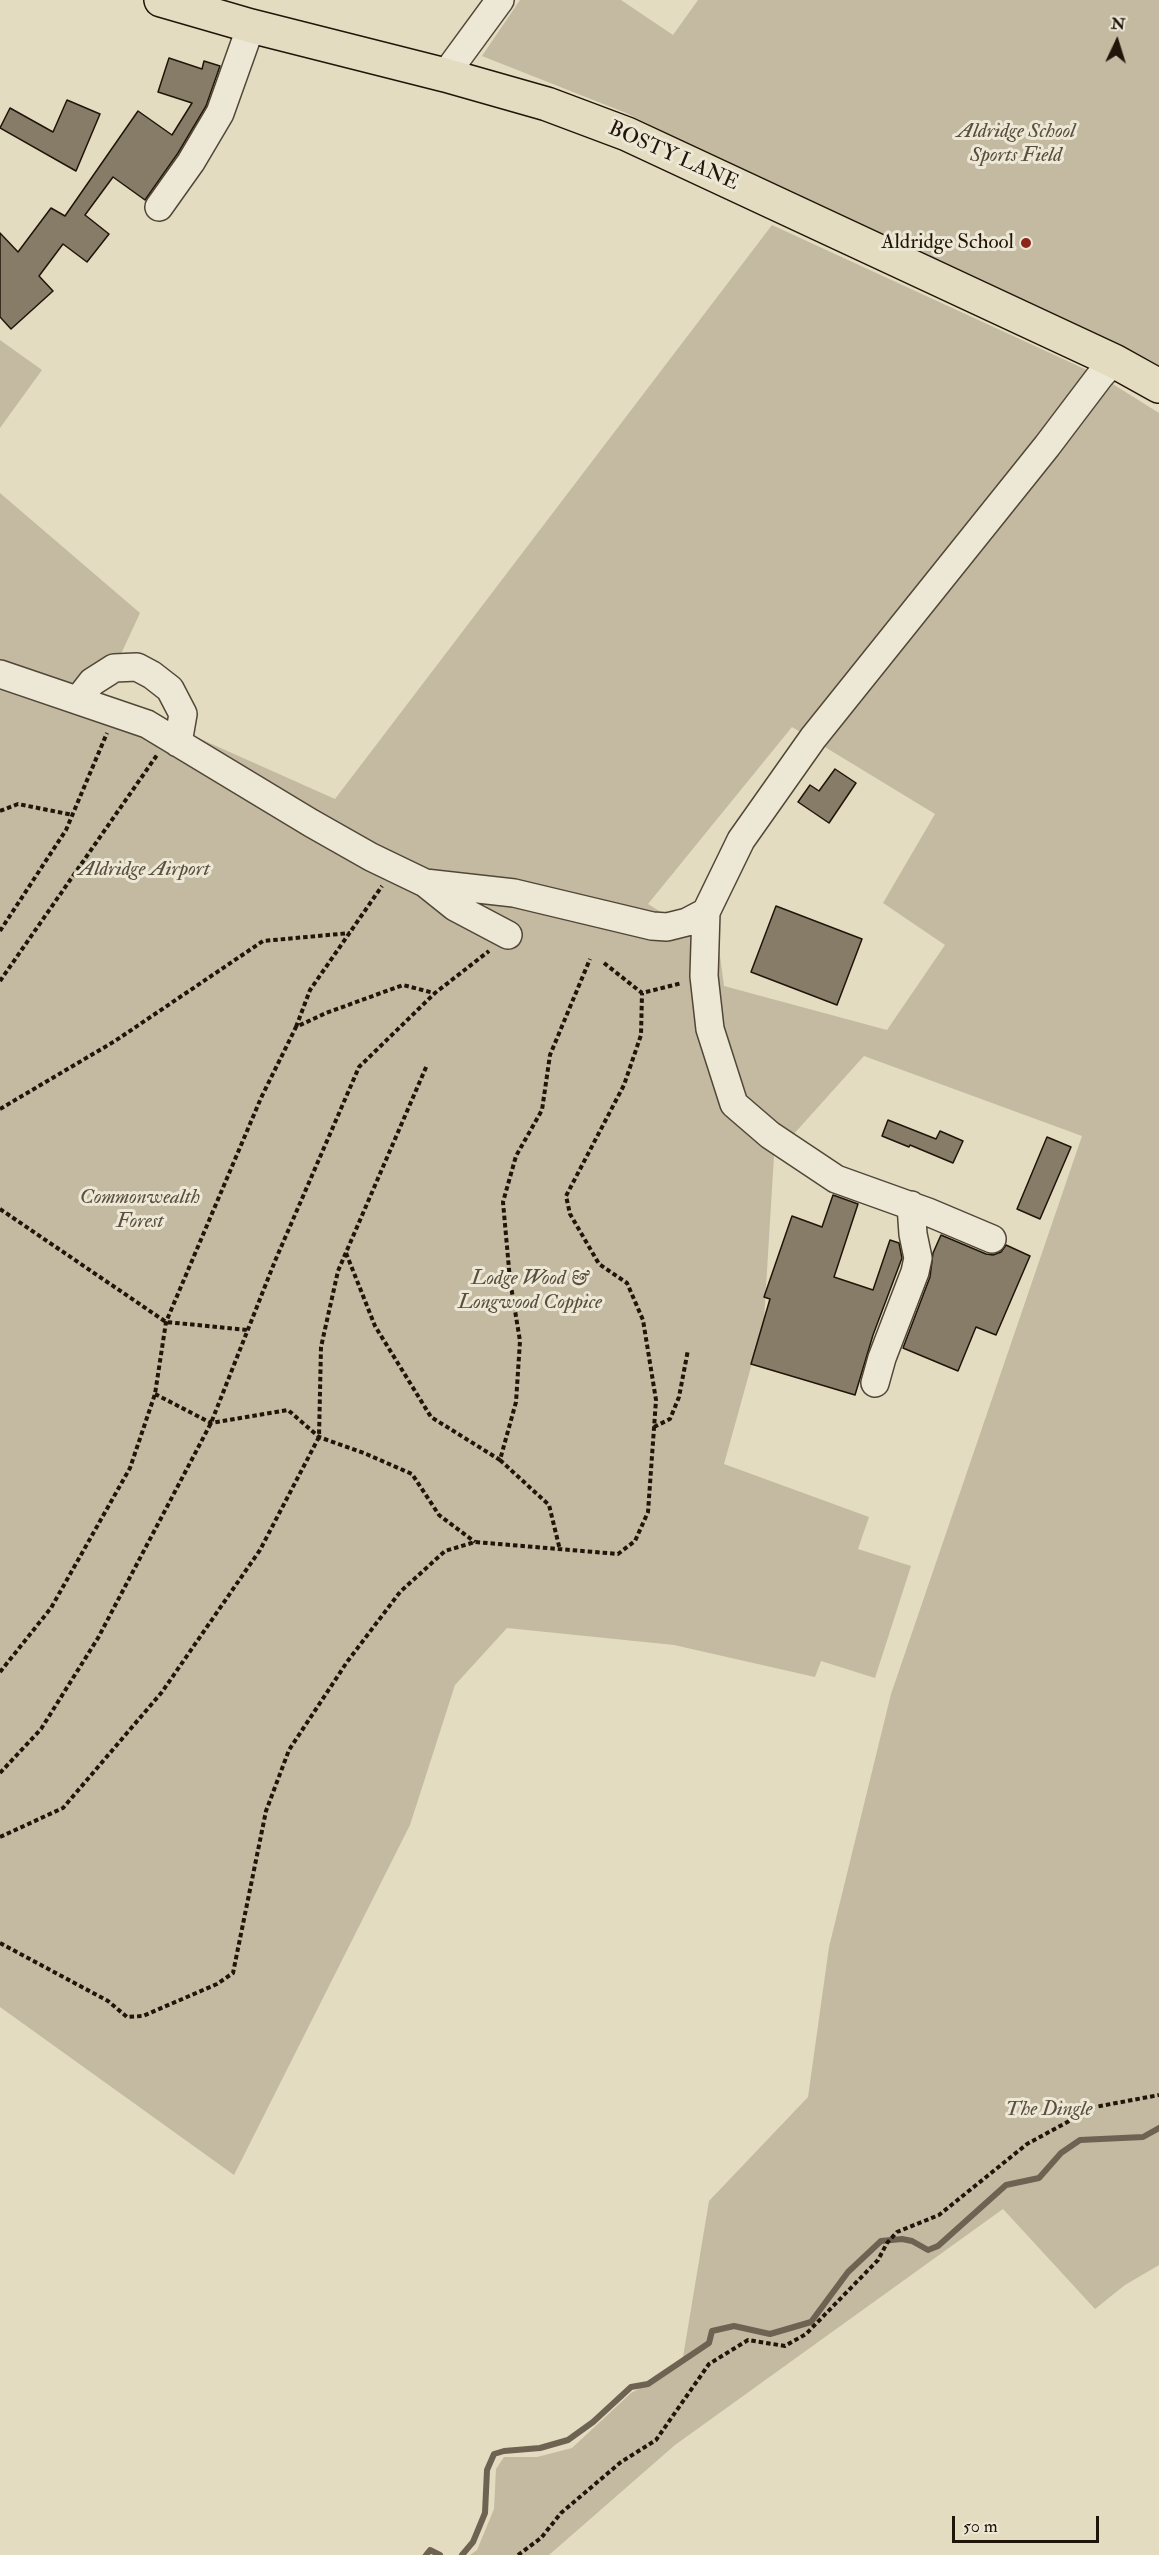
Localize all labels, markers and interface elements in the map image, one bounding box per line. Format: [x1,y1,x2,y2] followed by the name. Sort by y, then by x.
[1087,12,1147,72] north arrow
[1110,14,1126,35] text: N
[604,117,742,197] street label: BOSTY LANE
[957,119,1075,169] park label: Aldridge School Sports Field
[881,230,1014,256] place label: Aldridge School
[1019,236,1033,250] marker: Aldridge School
[78,857,210,883] park label: Aldridge Airport
[80,1185,200,1235] park label: Commonwealth Forest
[458,1266,602,1316] park label: Lodge Wood & Longwood Coppice
[1006,2097,1092,2123] park label: The Dingle
[955,2504,1102,2542] scale bar
[963,2515,998,2538] text: 50 m

